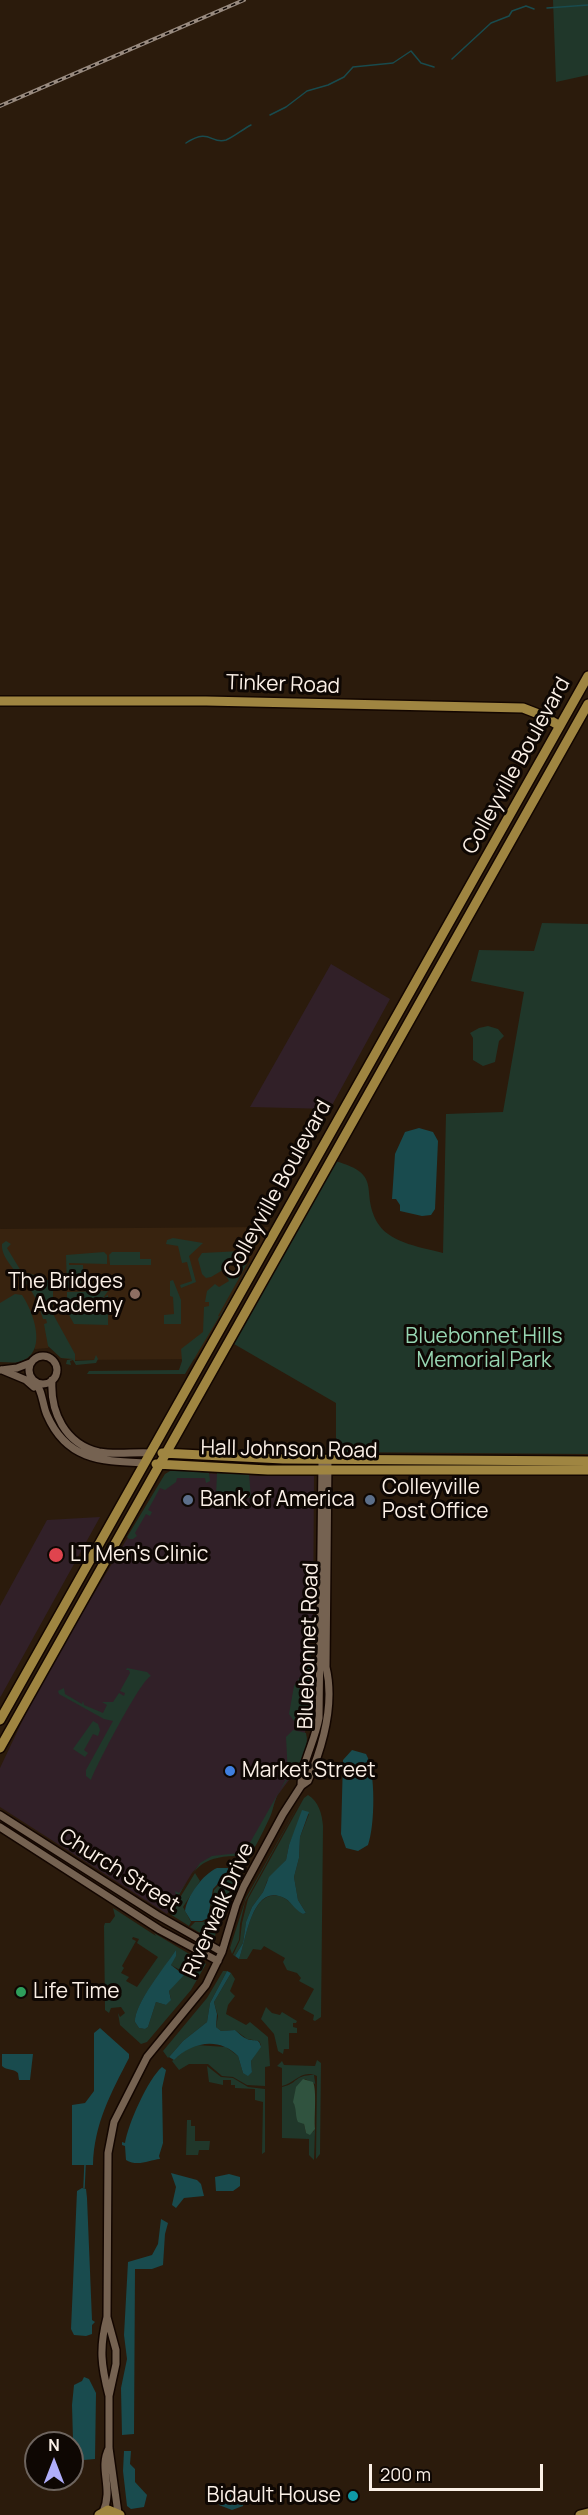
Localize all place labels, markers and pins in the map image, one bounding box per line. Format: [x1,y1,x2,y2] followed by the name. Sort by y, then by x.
[8,1269,123,1319] place label: The Bridges Academy
[128,1287,142,1301] marker: The Bridges Academy
[382,1475,488,1525] place label: Colleyville Post Office
[200,1487,355,1513] place label: Bank of America
[181,1493,195,1507] marker: Bank of America
[363,1493,377,1507] marker: Colleyville Post Office
[70,1542,208,1568] place label: LT Men's Clinic
[47,1546,65,1564] marker: LT Men's Clinic
[242,1758,376,1784] place label: Market Street
[223,1764,237,1778] marker: Market Street
[33,1979,120,2005] place label: Life Time
[14,1985,28,1999] marker: Life Time
[207,2483,341,2509] place label: Bidault House
[346,2489,360,2503] marker: Bidault House

